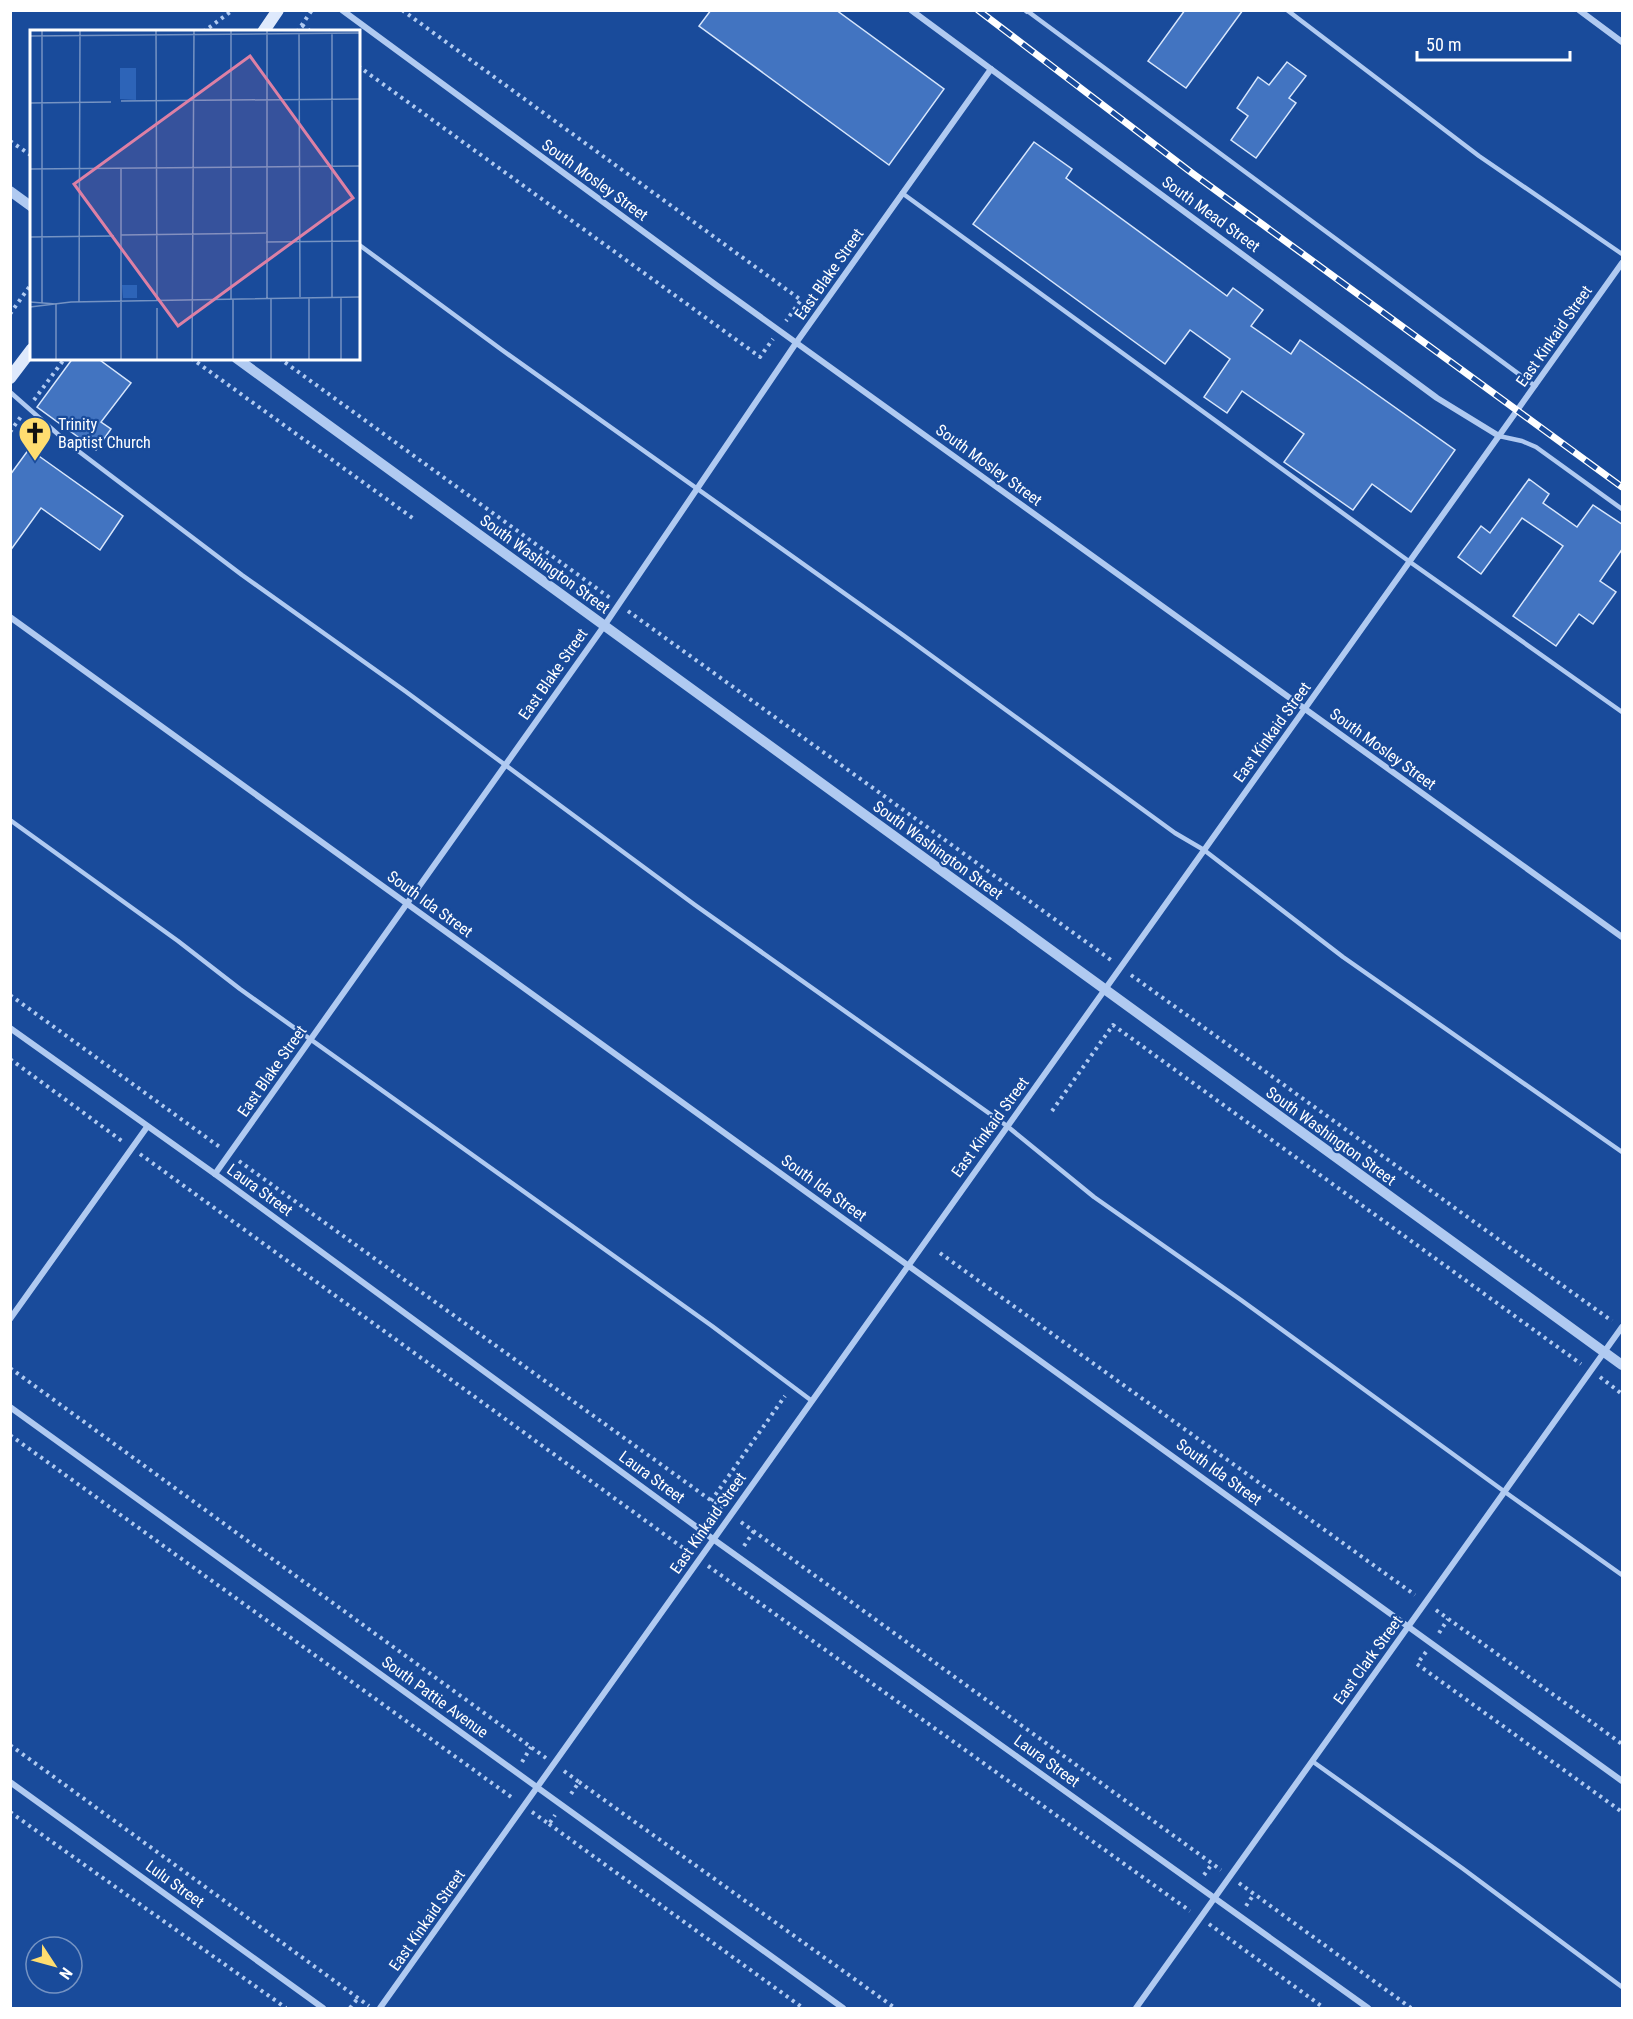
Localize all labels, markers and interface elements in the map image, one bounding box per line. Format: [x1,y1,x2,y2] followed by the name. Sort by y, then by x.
[1417,24,1570,62] scale bar
[30,30,360,360] inset map
[1426,34,1461,55] text: 50 m
[538,135,652,225] street label: South Mosley Street
[1158,172,1264,256] street label: South Mead Street
[791,224,868,323] street label: East Blake Street
[1512,282,1596,390] street label: East Kinkaid Street
[17,415,53,462] church icon: Trinity Baptist Church
[58,415,151,452] place label: Trinity Baptist Church
[932,420,1046,510] street label: South Mosley Street
[476,511,614,618] street label: South Washington Street
[515,624,592,723] street label: East Blake Street
[1229,678,1315,786] street label: East Kinkaid Street
[1326,704,1440,794] street label: South Mosley Street
[869,797,1007,904] street label: South Washington Street
[384,867,477,942] street label: South Ida Street
[234,1021,311,1120] street label: East Blake Street
[947,1073,1033,1181] street label: East Kinkaid Street
[1262,1083,1400,1190] street label: South Washington Street
[778,1151,871,1226] street label: South Ida Street
[224,1160,297,1220] street label: Laura Street
[1173,1435,1266,1510] street label: South Ida Street
[616,1447,689,1507] street label: Laura Street
[666,1469,750,1577] street label: East Kinkaid Street
[1329,1612,1407,1708] street label: East Clark Street
[378,1652,492,1742] street label: South Pattie Avenue
[1011,1731,1084,1791] street label: Laura Street
[142,1856,208,1912] street label: Lulu Street
[385,1866,469,1974] street label: East Kinkaid Street
[24,1935,84,1995] north arrow
[55,1964,76,1983] text: N

